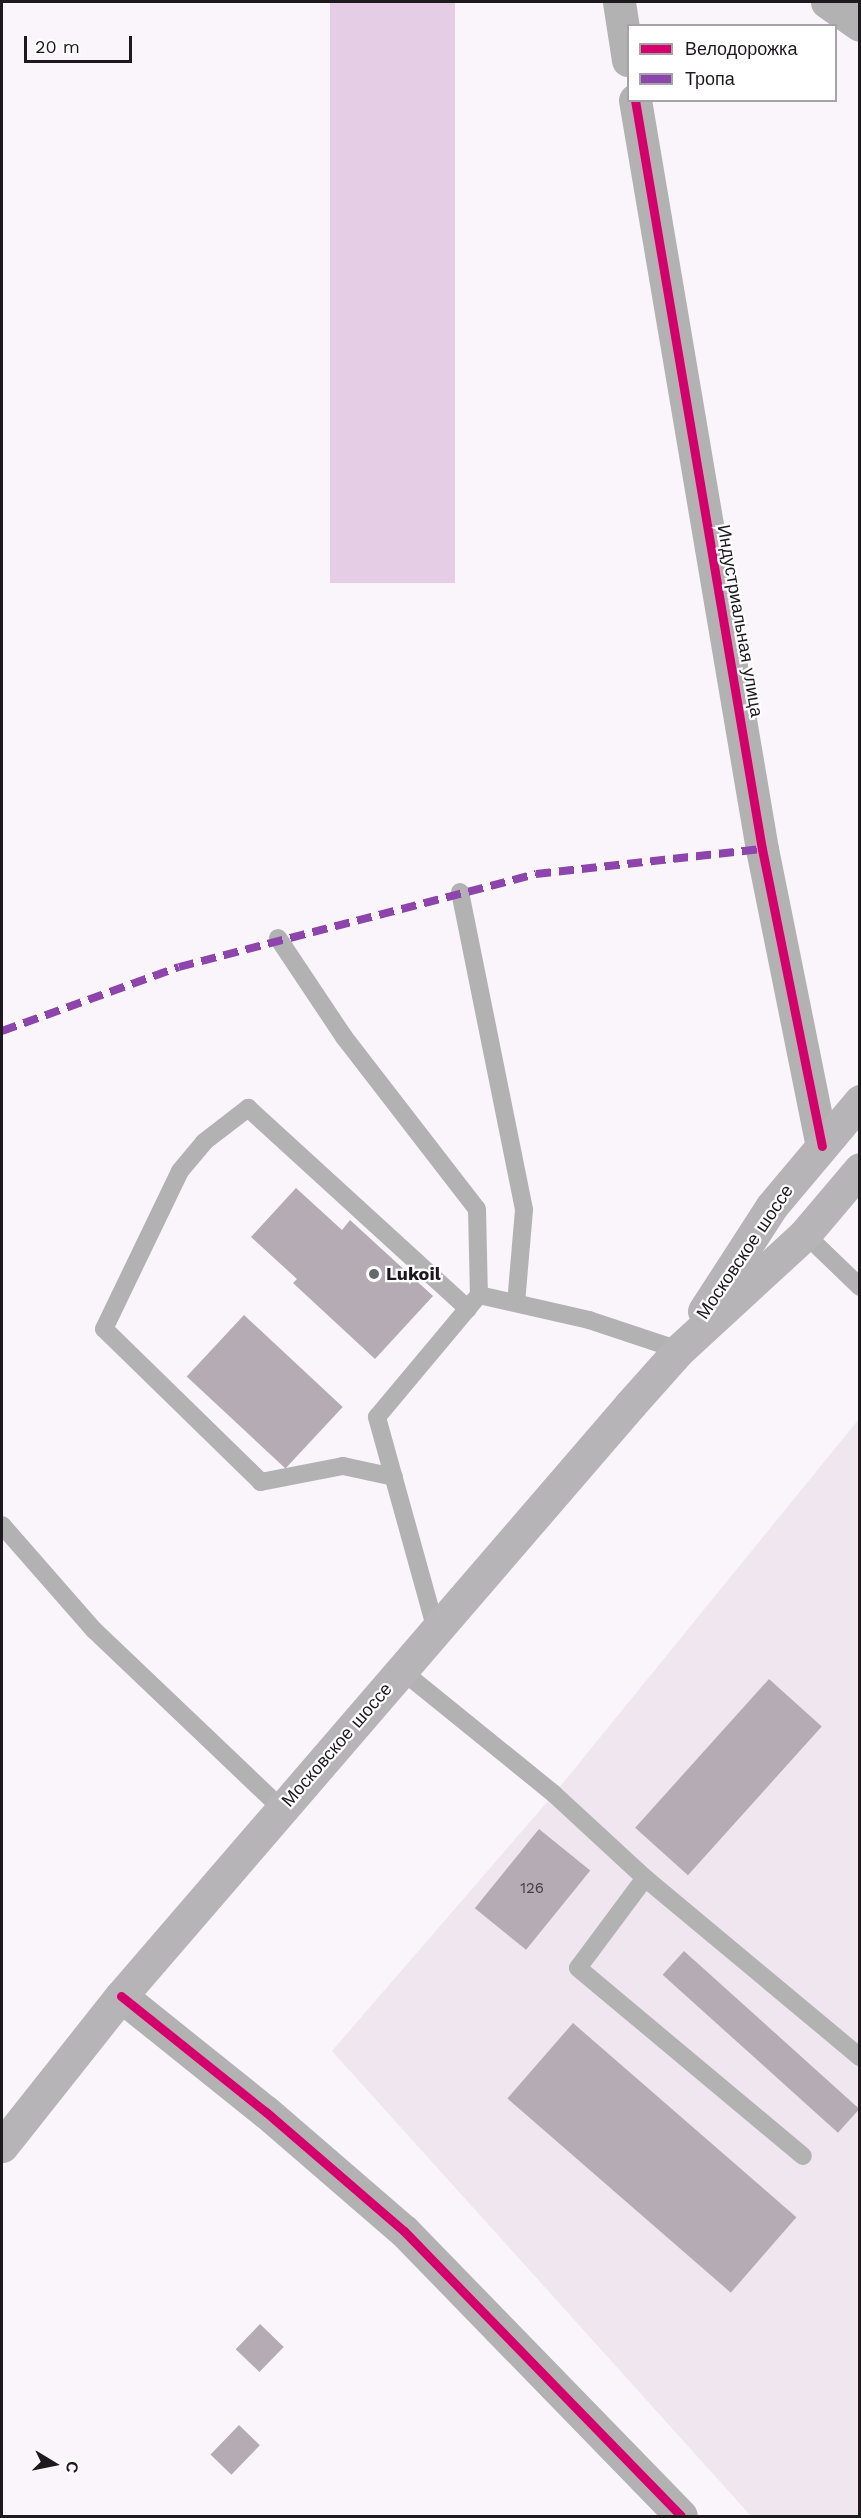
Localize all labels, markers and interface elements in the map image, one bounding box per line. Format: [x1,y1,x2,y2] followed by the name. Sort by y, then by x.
[27,24,135,62] scale bar
[627,24,837,102] legend
[35,36,80,57] text: 20 m
[685,38,797,59] text: Велодорожка
[685,68,735,89] text: Тропа
[712,523,768,719] street label: Индустриальная улица
[692,1181,798,1323] street label: Московское шоссе
[386,1263,441,1285] place label: Lukoil
[367,1267,381,1281] marker: Lukoil
[277,1679,397,1811] street label: Московское шоссе
[520,1880,544,1898] house number: 126
[24,2434,84,2494] north arrow
[62,2460,83,2475] text: С

